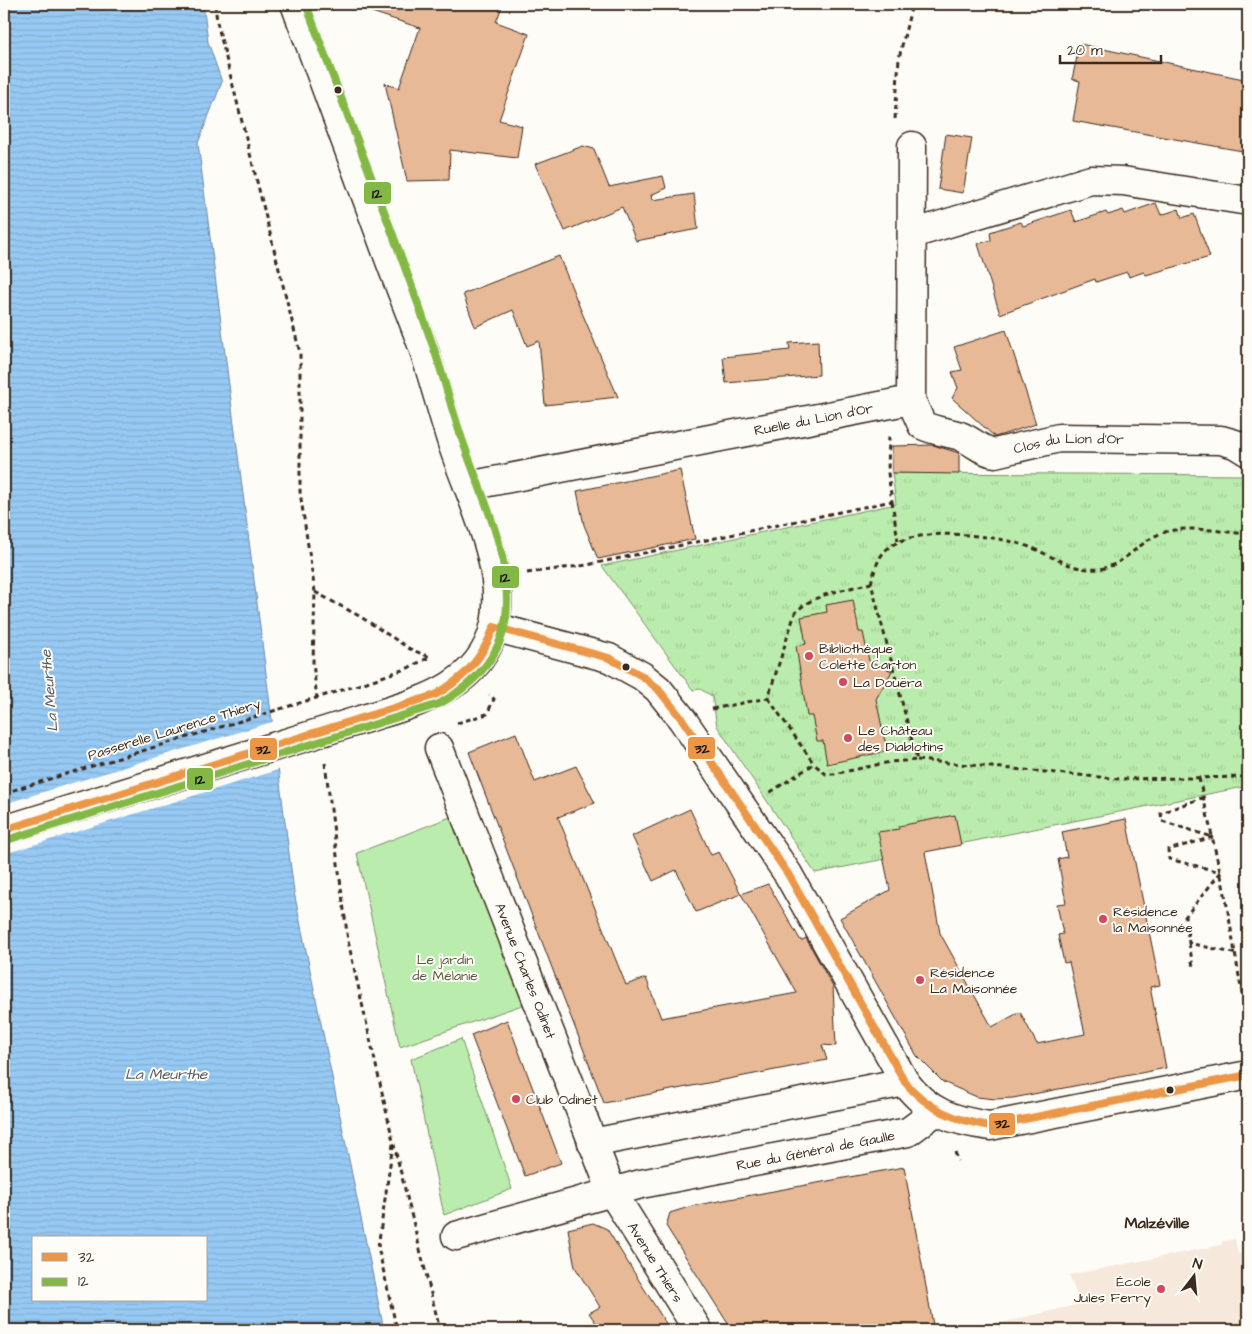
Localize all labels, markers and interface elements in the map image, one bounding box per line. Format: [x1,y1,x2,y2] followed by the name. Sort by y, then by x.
[1060,32,1161,64] scale bar
[1067,40,1103,61] text: 20 m
[333,85,343,95] unlabelled marker
[363,181,392,205] line badge: 12
[372,184,383,204] text: 12
[752,398,875,441] street label: Ruelle du Lion d'Or
[1012,429,1124,459] street label: Clos du Lion d'Or
[491,565,520,589] line badge: 12
[500,568,511,588] text: 12
[819,639,916,675] place label: Bibliothèque Colette Carton
[35,648,64,733] water label: La Meurthe
[803,650,815,662] marker: Bibliothèque Colette Carton
[621,662,631,672] unlabelled marker
[853,673,922,693] place label: La Douëra
[837,676,849,688] marker: La Douëra
[85,694,263,766] street label: Passerelle Laurence Thiery
[858,721,943,757] place label: Le Château des Diablotins
[842,732,854,744] marker: Le Château des Diablotins
[687,736,716,760] line badge: 32
[249,737,278,761] line badge: 32
[693,739,711,759] text: 32
[254,740,272,760] text: 32
[186,767,214,791] line badge: 12
[195,770,206,790] text: 12
[489,900,560,1042] street label: Avenue Charles Odinet
[1113,902,1193,938] place label: Résidence la Maisonnée
[1097,913,1109,925] marker: Résidence la Maisonnée
[412,950,478,986] park label: Le jardin de Mélanie
[930,963,1018,999] place label: Résidence La Maisonnée
[914,974,926,986] marker: Résidence La Maisonnée
[125,1064,208,1085] water label: La Meurthe
[1165,1085,1175,1095] unlabelled marker
[526,1090,598,1110] place label: Club Odinet
[510,1093,522,1105] marker: Club Odinet
[988,1112,1016,1136] line badge: 32
[993,1114,1011,1134] text: 32
[735,1126,897,1176] street label: Rue du Général de Gaulle
[1125,1212,1190,1234] district label: Malzéville
[622,1219,687,1307] street label: Avenue Thiers
[32,1236,208,1302] legend
[78,1247,95,1268] text: 32
[1170,1252,1220,1302] north arrow
[1190,1254,1204,1275] text: N
[78,1271,89,1292] text: 12
[1074,1272,1151,1308] place label: École Jules Ferry
[1155,1283,1167,1295] marker: École Jules Ferry

